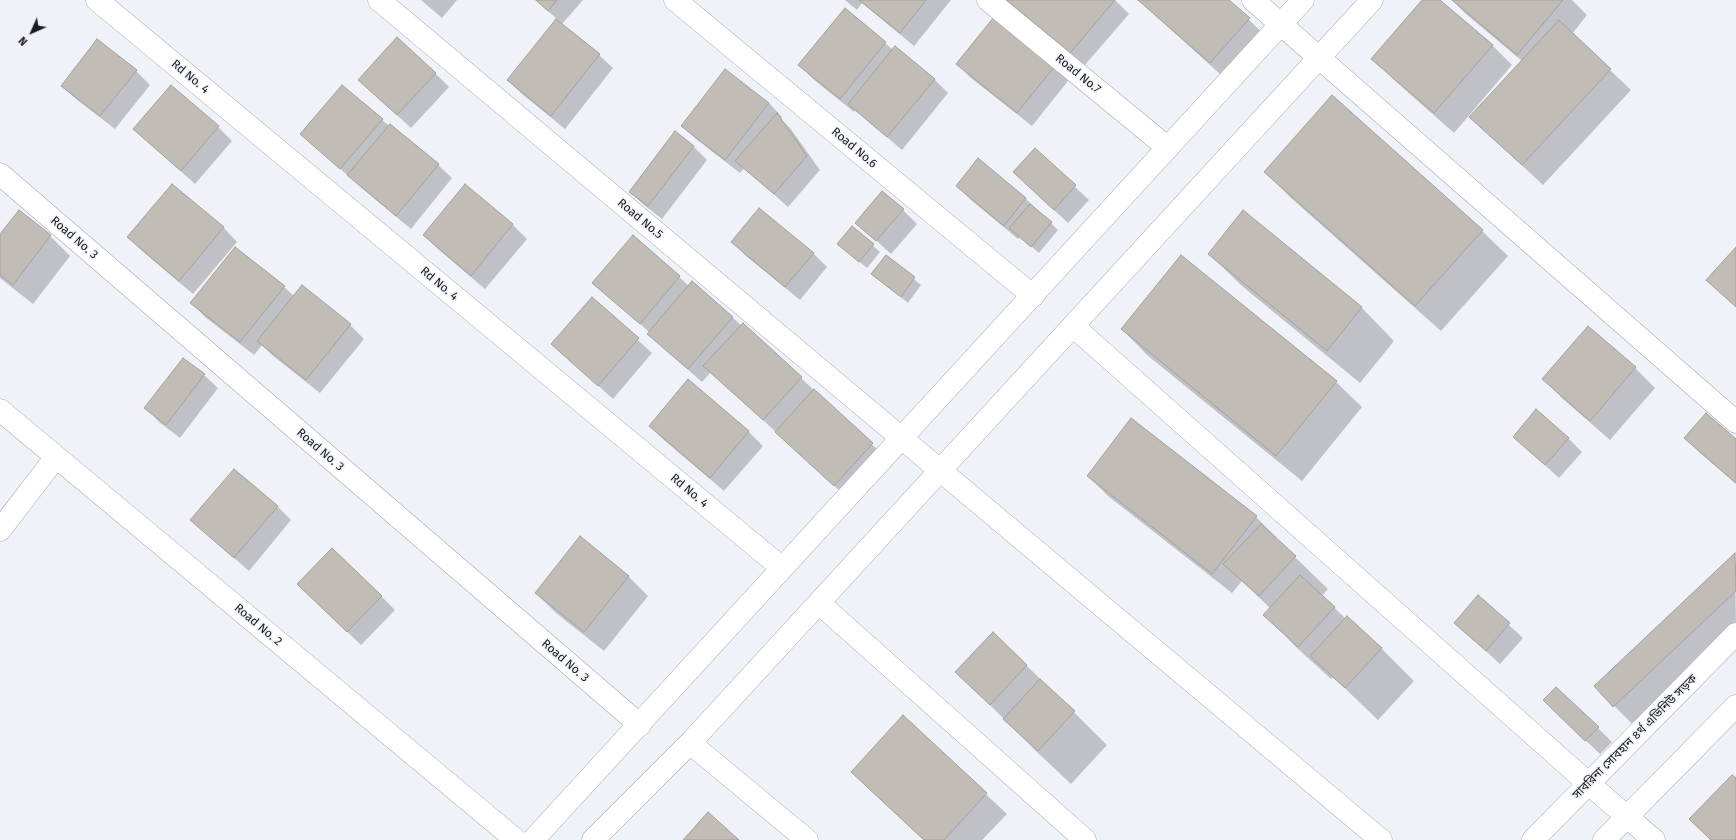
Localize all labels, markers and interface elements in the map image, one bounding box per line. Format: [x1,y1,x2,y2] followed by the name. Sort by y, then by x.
[12,12,52,52] north arrow
[16,34,30,48] text: N
[1052,51,1104,97] street label: Road No.7
[168,57,212,97] street label: Rd No. 4
[828,125,880,171] street label: Road No.6
[614,196,666,242] street label: Road No.5
[47,214,101,262] street label: Road No. 3
[417,264,461,304] street label: Rd No. 4
[293,426,347,474] street label: Road No. 3
[667,471,711,511] street label: Rd No. 4
[231,601,285,649] street label: Road No. 2
[538,637,592,685] street label: Road No. 3
[1570,672,1700,802] street label: সাবরিনা সোবহান ৪র্থ এভিনিউ সড়ক

